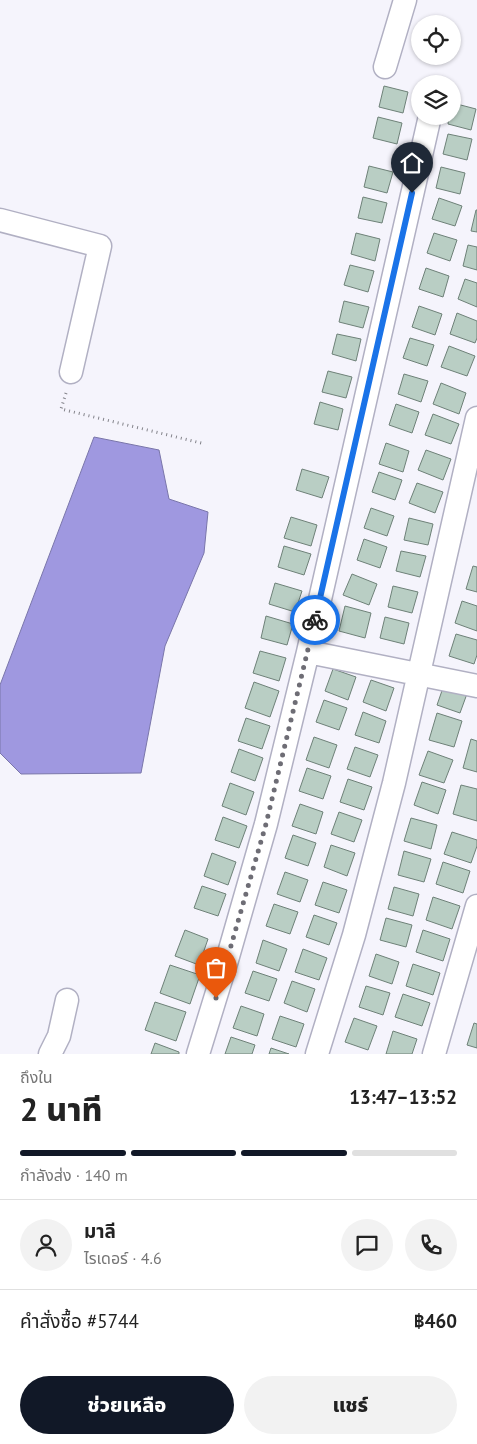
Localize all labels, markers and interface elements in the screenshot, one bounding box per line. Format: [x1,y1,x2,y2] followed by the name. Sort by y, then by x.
[411,15,461,125] map controls
[411,15,461,65] button: locate
[411,75,461,125] button: layers
[391,142,433,193] pin
[398,149,426,177] icon: home
[290,595,340,645] courier
[301,606,329,634] icon: bike
[195,947,237,998] pin
[202,954,230,982] icon: bag
[20,1067,53,1087] text: ถึงใน
[349,1085,457,1109] text: 13:47–13:52
[20,1088,102,1130] text: 2 นาที
[20,1165,128,1185] text: กำลังส่ง · 140 m
[20,1219,72,1271] button: person
[84,1219,116,1243] text: มาลี
[341,1219,393,1271] button: chat
[405,1219,457,1271] button: phone
[84,1248,162,1268] text: ไรเดอร์ · 4.6
[20,1309,139,1333] text: คำสั่งซื้อ #5744
[414,1309,457,1333] text: ฿460
[20,1376,234,1434] button: ช่วยเหลือ
[244,1376,457,1434] button: แชร์

